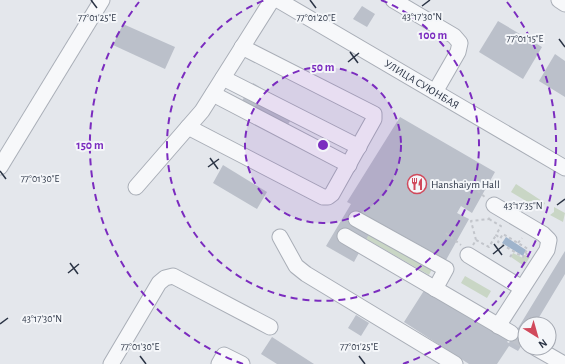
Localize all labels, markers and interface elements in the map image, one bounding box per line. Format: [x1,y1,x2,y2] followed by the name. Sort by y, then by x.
[402,12,442,22] text: 43°17'30"N
[78,13,116,23] text: 77°01'25"E
[296,13,336,23] text: 77°01'20"E
[419,29,447,41] text: 100 m
[507,34,544,44] text: 77°01'15"E
[383,58,461,111] street label: УЛИЦА СУЮНБАЯ
[312,61,335,73] text: 50 m
[316,138,330,152] centre of rings
[76,139,104,151] text: 150 m
[406,173,428,195] restaurant icon: Hanshaiym Hall
[21,174,60,184] text: 77°01'30"E
[431,179,500,190] place label: Hanshaiym Hall
[503,201,543,211] text: 43°17'35"N
[22,314,62,324] text: 43°17'30"N
[517,316,557,356] north arrow
[536,337,549,350] text: N
[121,342,160,352] text: 77°01'30"E
[340,342,378,352] text: 77°01'25"E

